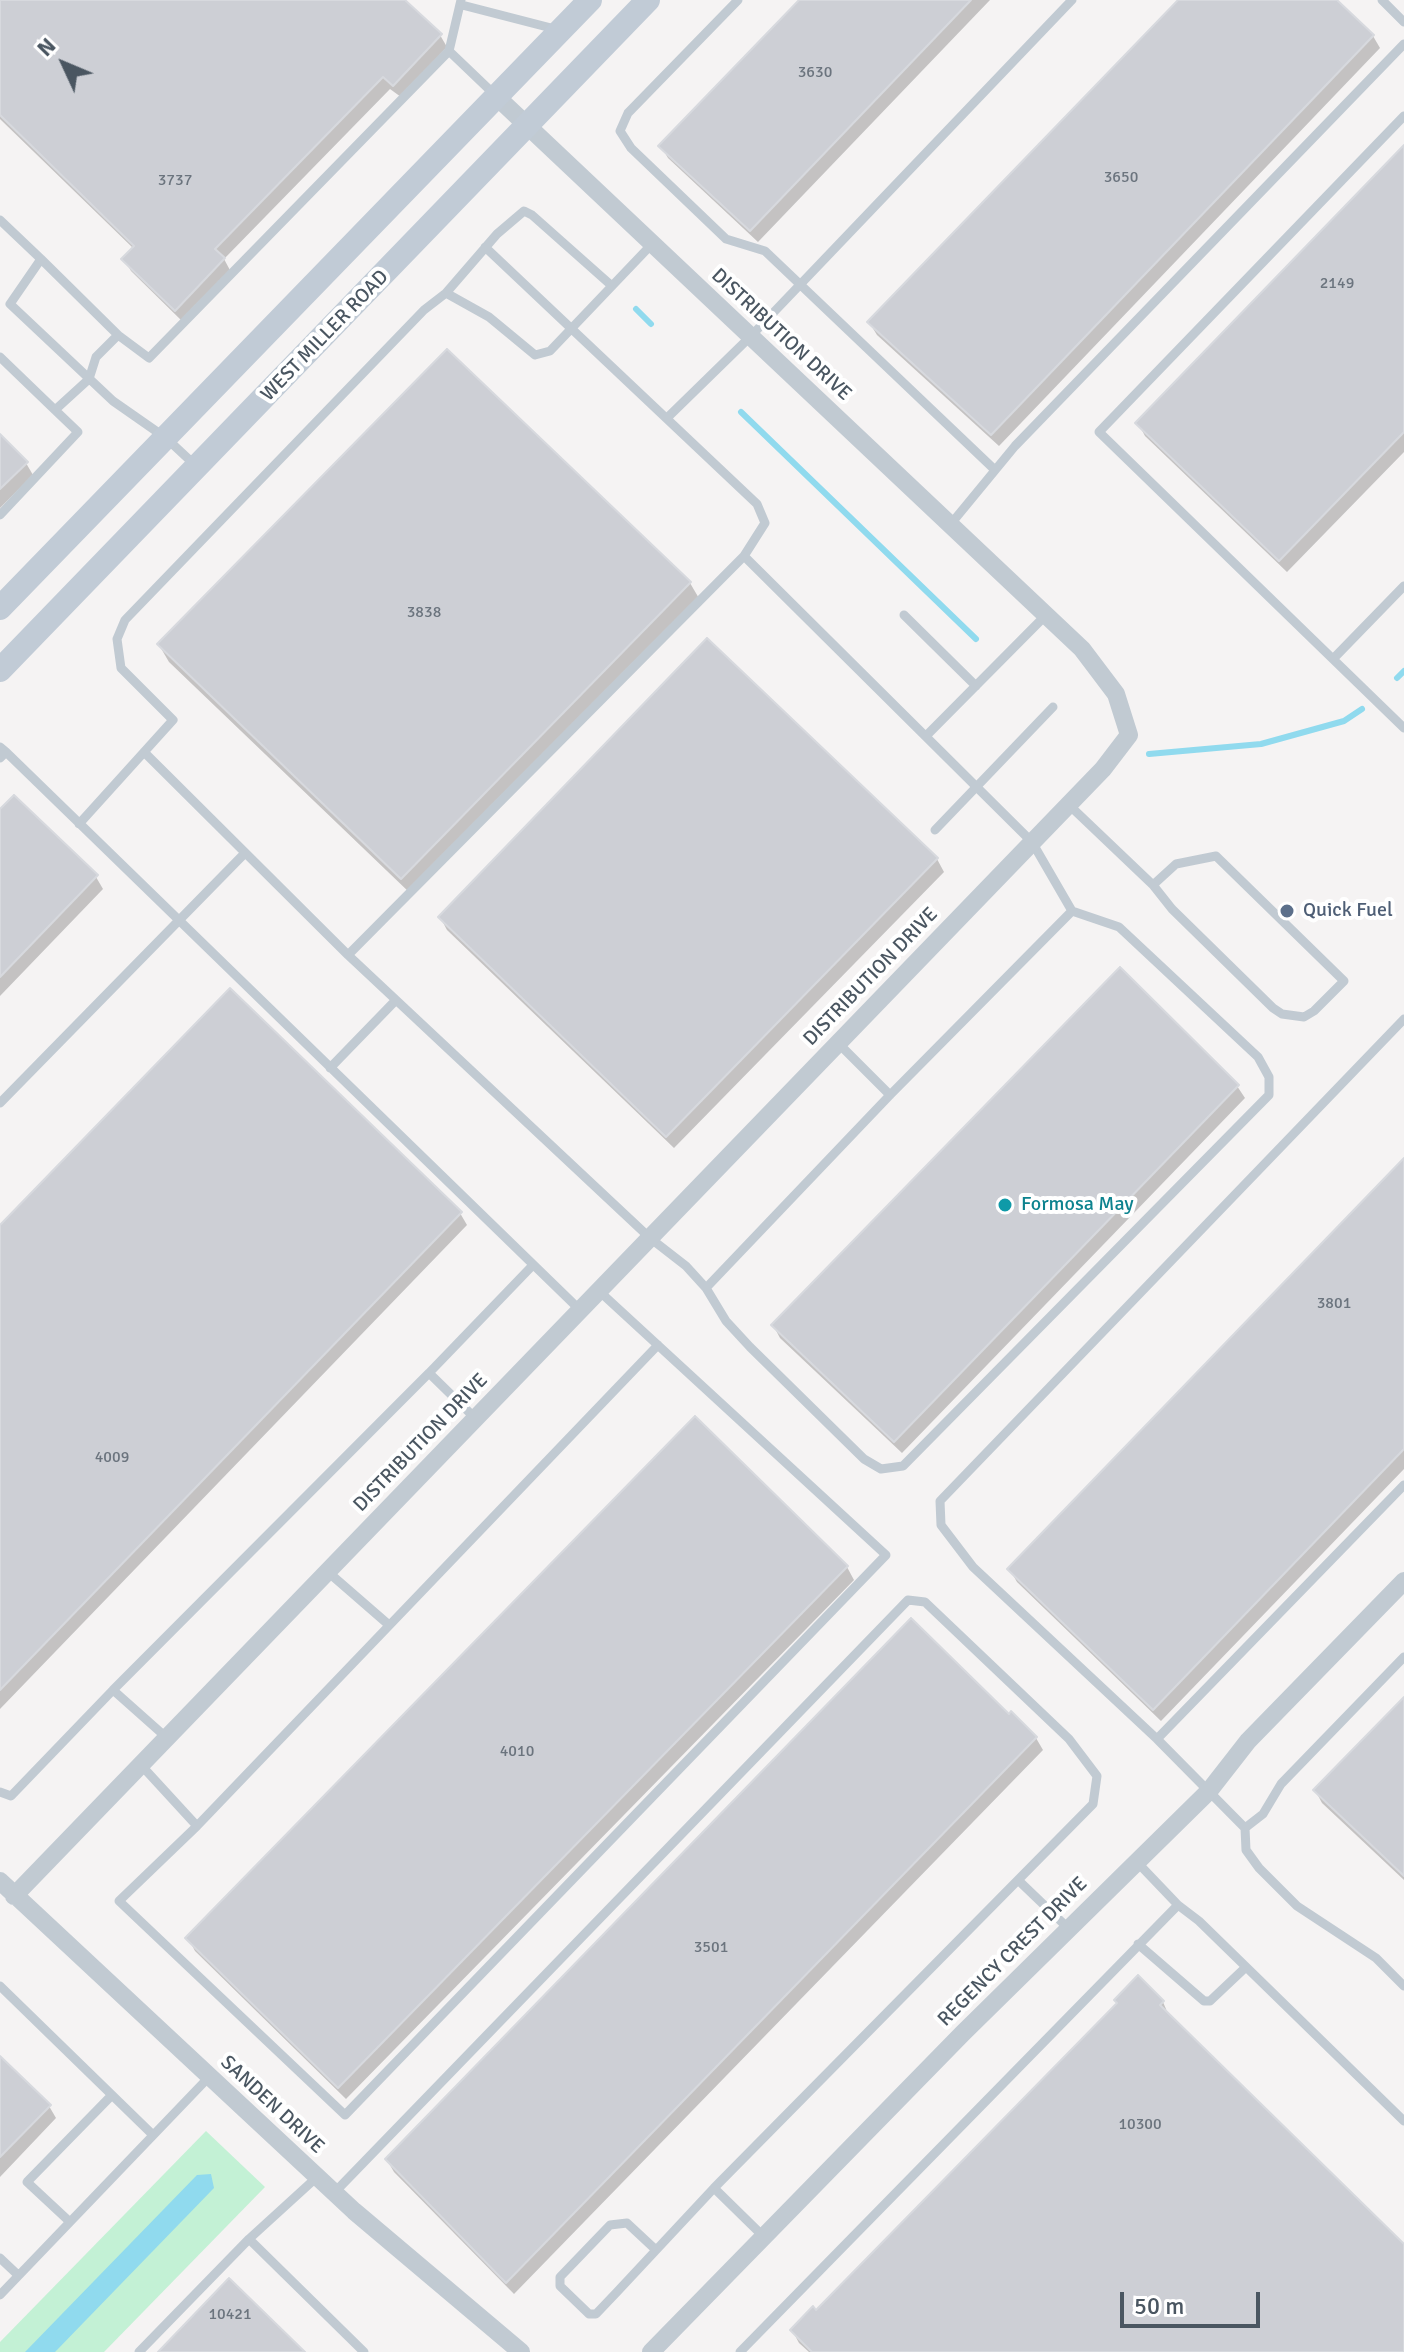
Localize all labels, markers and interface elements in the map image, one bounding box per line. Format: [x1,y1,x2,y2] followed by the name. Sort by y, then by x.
[24,24,104,104] north arrow
[31,32,61,62] text: N
[798,63,832,83] house number: 3630
[1104,168,1138,188] house number: 3650
[158,171,192,191] house number: 3737
[706,264,856,406] street label: DISTRIBUTION DRIVE
[256,265,394,407] street label: WEST MILLER ROAD
[1320,274,1354,294] house number: 2149
[407,603,441,623] house number: 3838
[1303,899,1393,923] place label: Quick Fuel
[1278,902,1296,920] marker: Quick Fuel
[799,903,943,1051] street label: DISTRIBUTION DRIVE
[1021,1193,1134,1217] place label: Formosa May
[996,1196,1014,1214] marker: Formosa May
[1317,1294,1351,1314] house number: 3801
[349,1369,493,1517] street label: DISTRIBUTION DRIVE
[95,1448,129,1468] house number: 4009
[500,1742,534,1762] house number: 4010
[933,1872,1093,2032] street label: REGENCY CREST DRIVE
[694,1938,728,1958] house number: 3501
[215,2051,329,2159] street label: SANDEN DRIVE
[1118,2115,1162,2135] house number: 10300
[1124,2276,1264,2326] scale bar
[1134,2291,1184,2321] text: 50 m
[208,2305,252,2325] house number: 10421

